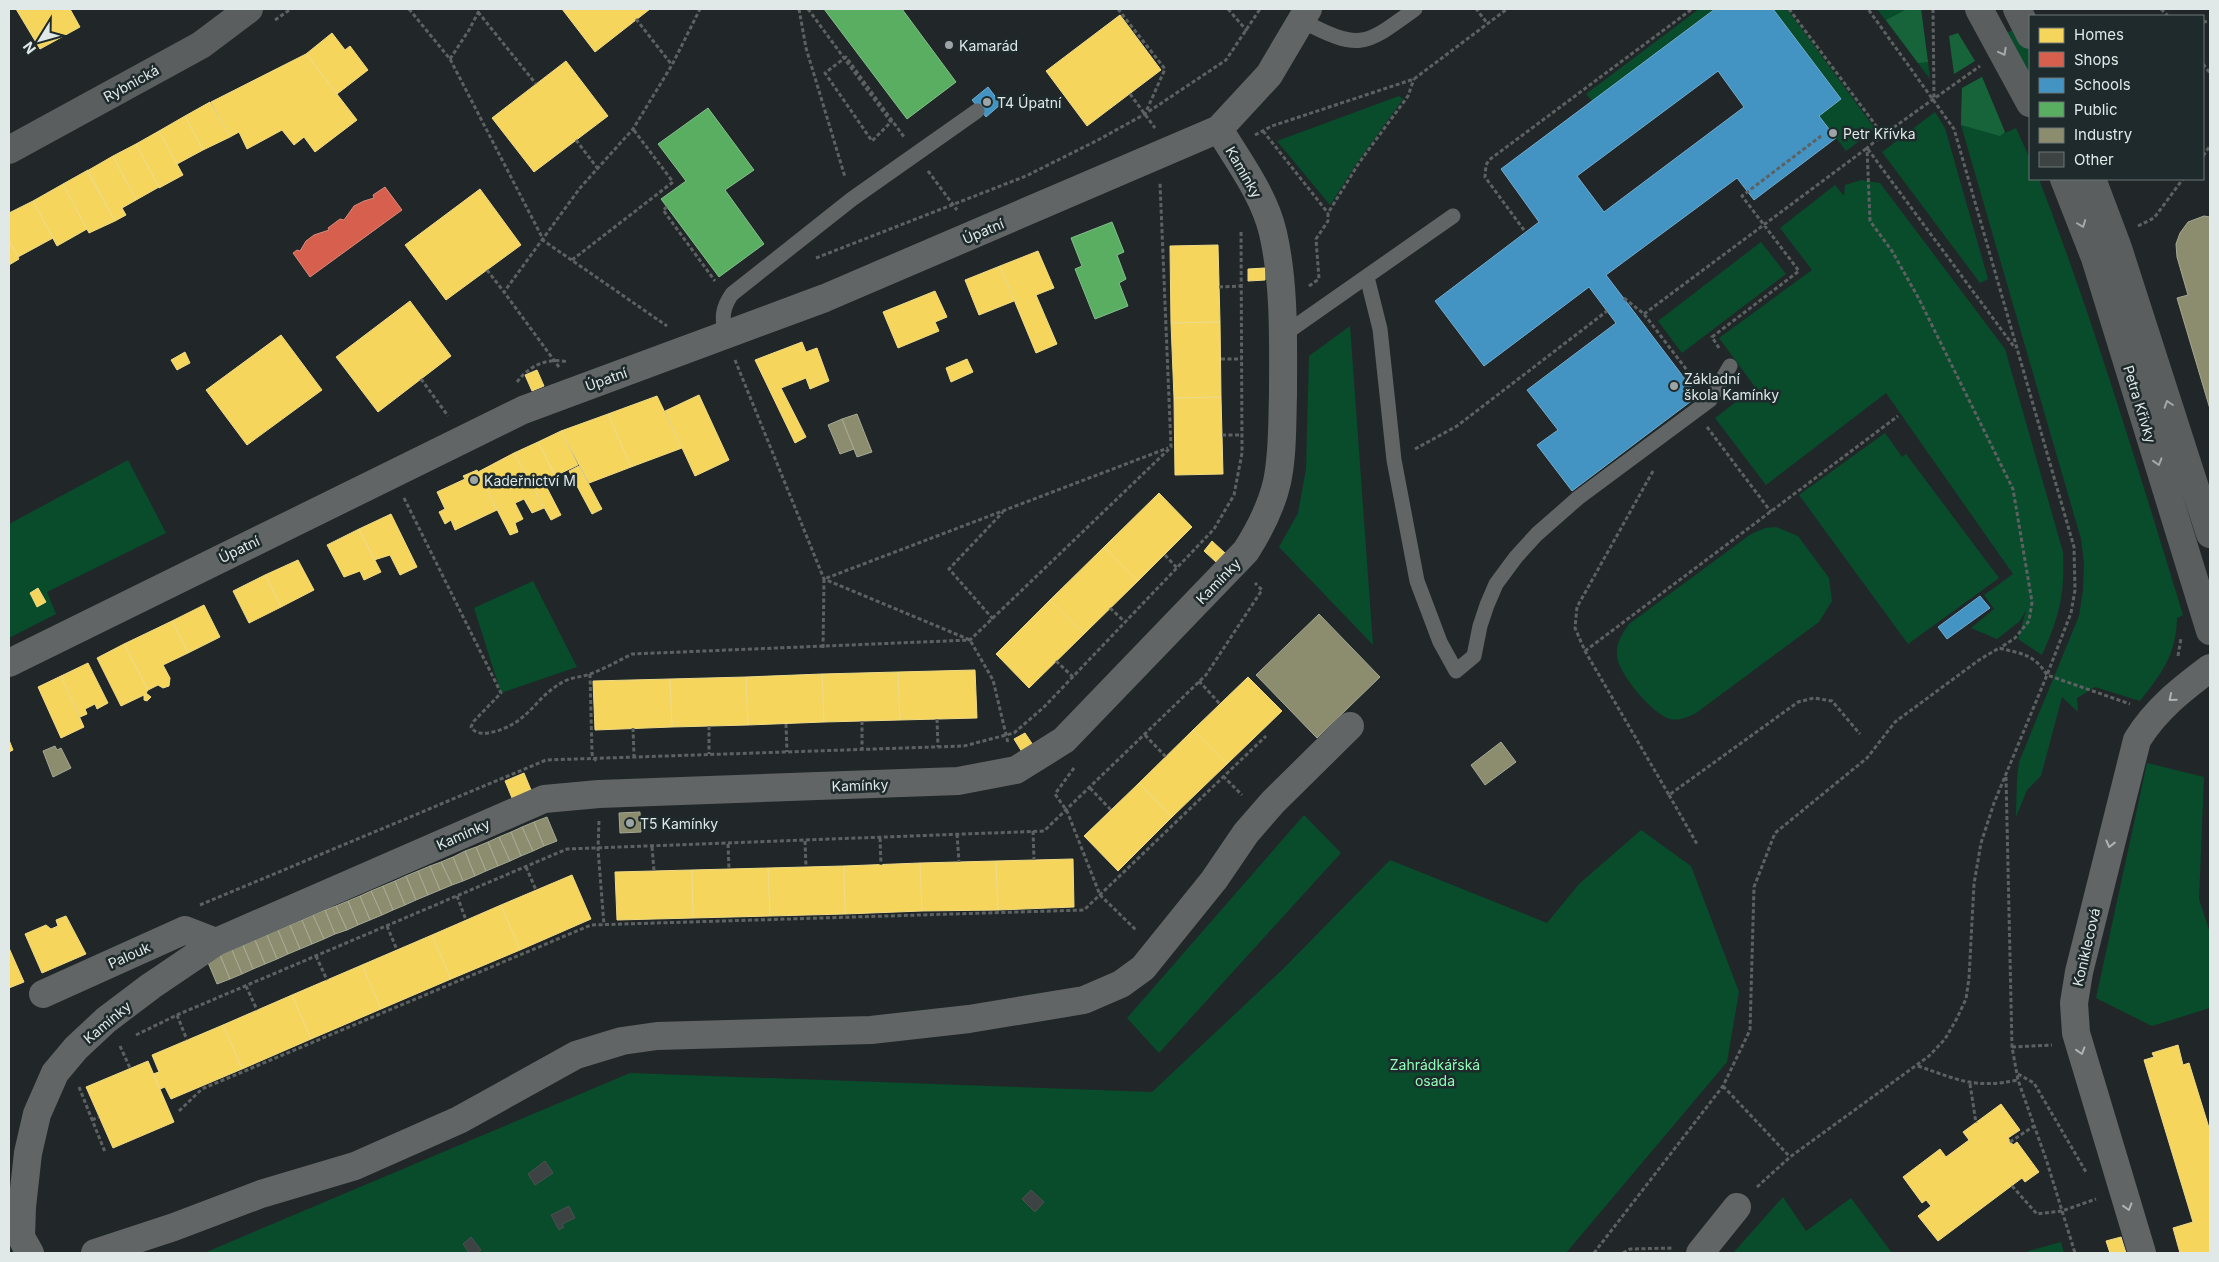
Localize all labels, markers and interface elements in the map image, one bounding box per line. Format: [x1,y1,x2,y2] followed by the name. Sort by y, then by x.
[15,15,65,65] north arrow
[2029,15,2204,180] legend
[2074,25,2124,44] text: Homes
[959,37,1018,54] place label: Kamarád
[19,39,39,58] text: N
[943,39,955,51] marker: Kamarád
[1996,46,2006,55] one-way arrow
[2074,50,2119,69] text: Shops
[100,61,162,105] street label: Rybnická
[2074,75,2131,94] text: Schools
[997,94,1062,111] place label: T4 Úpatní
[981,96,993,108] marker: T4 Úpatní
[2074,100,2117,119] text: Public
[1843,125,1916,142] place label: Petr Křívka
[2074,125,2133,144] text: Industry
[1827,127,1839,139] marker: Petr Křívka
[1222,143,1266,201] street label: Kamínky
[2074,150,2114,169] text: Other
[960,214,1007,247] street label: Úpatní
[2076,219,2086,228] one-way arrow
[583,363,630,394] street label: Úpatní
[2120,363,2160,445] street label: Petra Křivky
[1684,370,1779,403] place label: Základní škola Kamínky
[1668,380,1680,392] marker: Základní škola Kamínky
[2164,401,2174,409] one-way arrow
[2153,458,2163,466] one-way arrow
[484,472,576,489] place label: Kadeřnictví M
[468,474,480,486] marker: Kadeřnictví M
[216,532,263,566] street label: Úpatní
[1192,555,1244,607] street label: Kamínky
[2168,692,2177,701] one-way arrow
[831,776,889,794] street label: Kamínky
[434,815,492,853] street label: Kamínky
[640,815,718,832] place label: T5 Kamínky
[624,817,636,829] marker: T5 Kamínky
[2105,839,2116,848] one-way arrow
[2069,906,2103,988] street label: Koniklecová
[105,938,153,972] street label: Palouk
[80,997,134,1047] street label: Kamínky
[2076,1047,2086,1055] one-way arrow
[1390,1056,1480,1089] park label: Zahrádkářská osada
[2122,1202,2132,1210] one-way arrow

